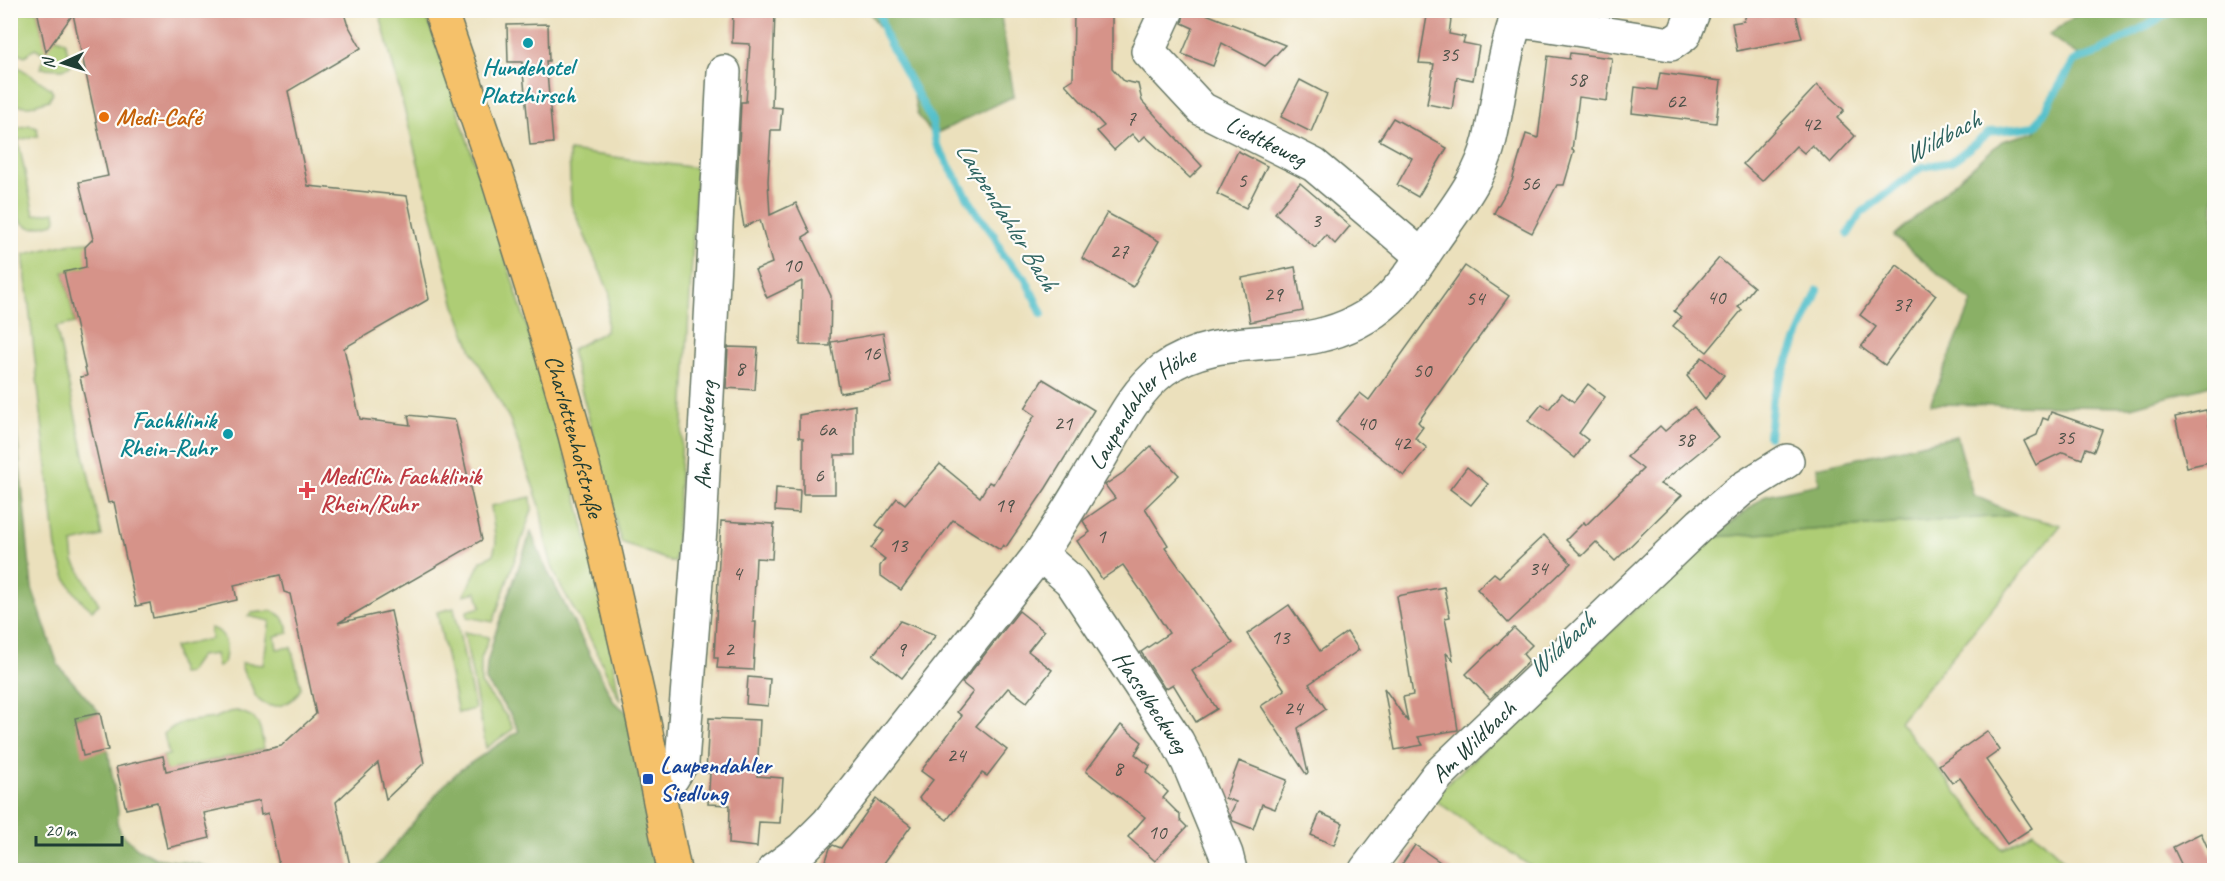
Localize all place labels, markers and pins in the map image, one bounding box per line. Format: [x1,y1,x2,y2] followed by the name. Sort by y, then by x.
[521,36,535,50] marker: Hundehotel Platzhirsch
[481,52,578,110] place label: Hundehotel Platzhirsch
[116,102,205,132] place label: Medi-Café
[97,110,111,124] marker: Medi-Café
[119,405,218,463] place label: Fachklinik Rhein-Ruhr
[221,427,235,441] marker: Fachklinik Rhein-Ruhr
[320,461,483,519] place label: MediClin Fachklinik Rhein/Ruhr
[298,481,316,499] marker: MediClin Fachklinik Rhein/Ruhr
[660,750,773,808] place label: Laupendahler Siedlung
[641,772,655,786] marker: Laupendahler Siedlung

